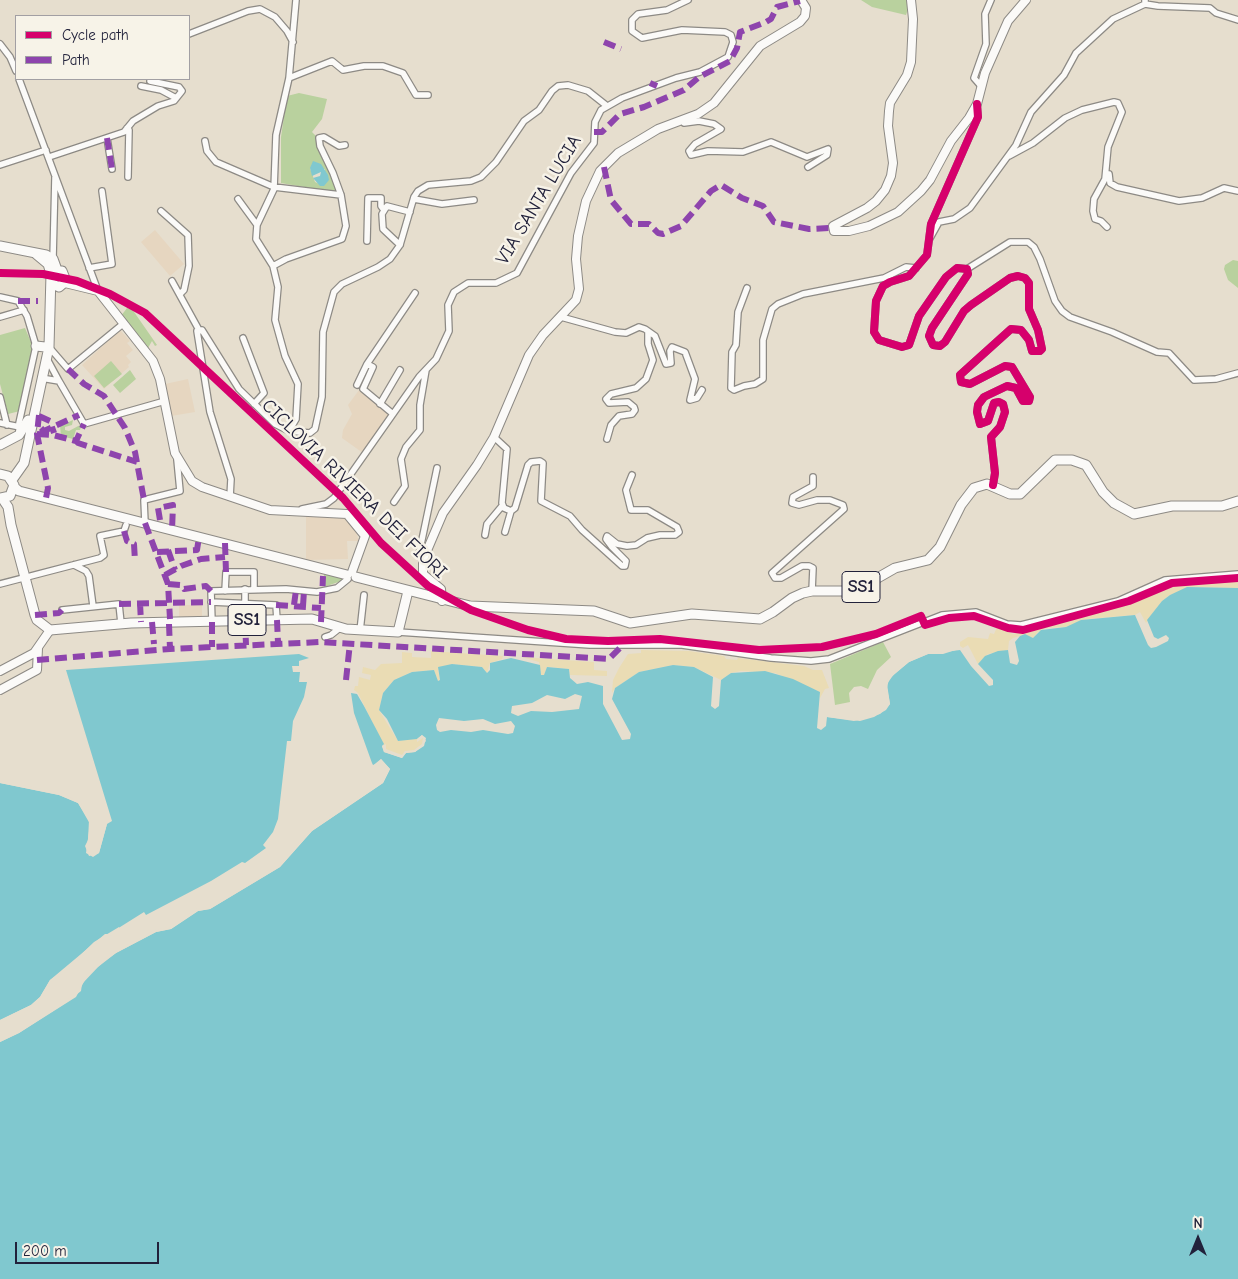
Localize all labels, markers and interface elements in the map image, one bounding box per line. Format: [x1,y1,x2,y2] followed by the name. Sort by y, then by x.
[15,15,190,80] legend
[62,26,129,44] text: Cycle path
[62,51,90,69] text: Path
[491,131,587,269] street label: VIA SANTA LUCIA
[257,394,451,584] street label: CICLOVIA RIVIERA DEI FIORI
[842,572,880,602] road number: SS1
[228,604,266,636] road number: SS1
[1173,1214,1223,1264] north arrow
[1193,1215,1203,1232] text: N
[18,1232,161,1264] scale bar
[23,1242,67,1260] text: 200 m

